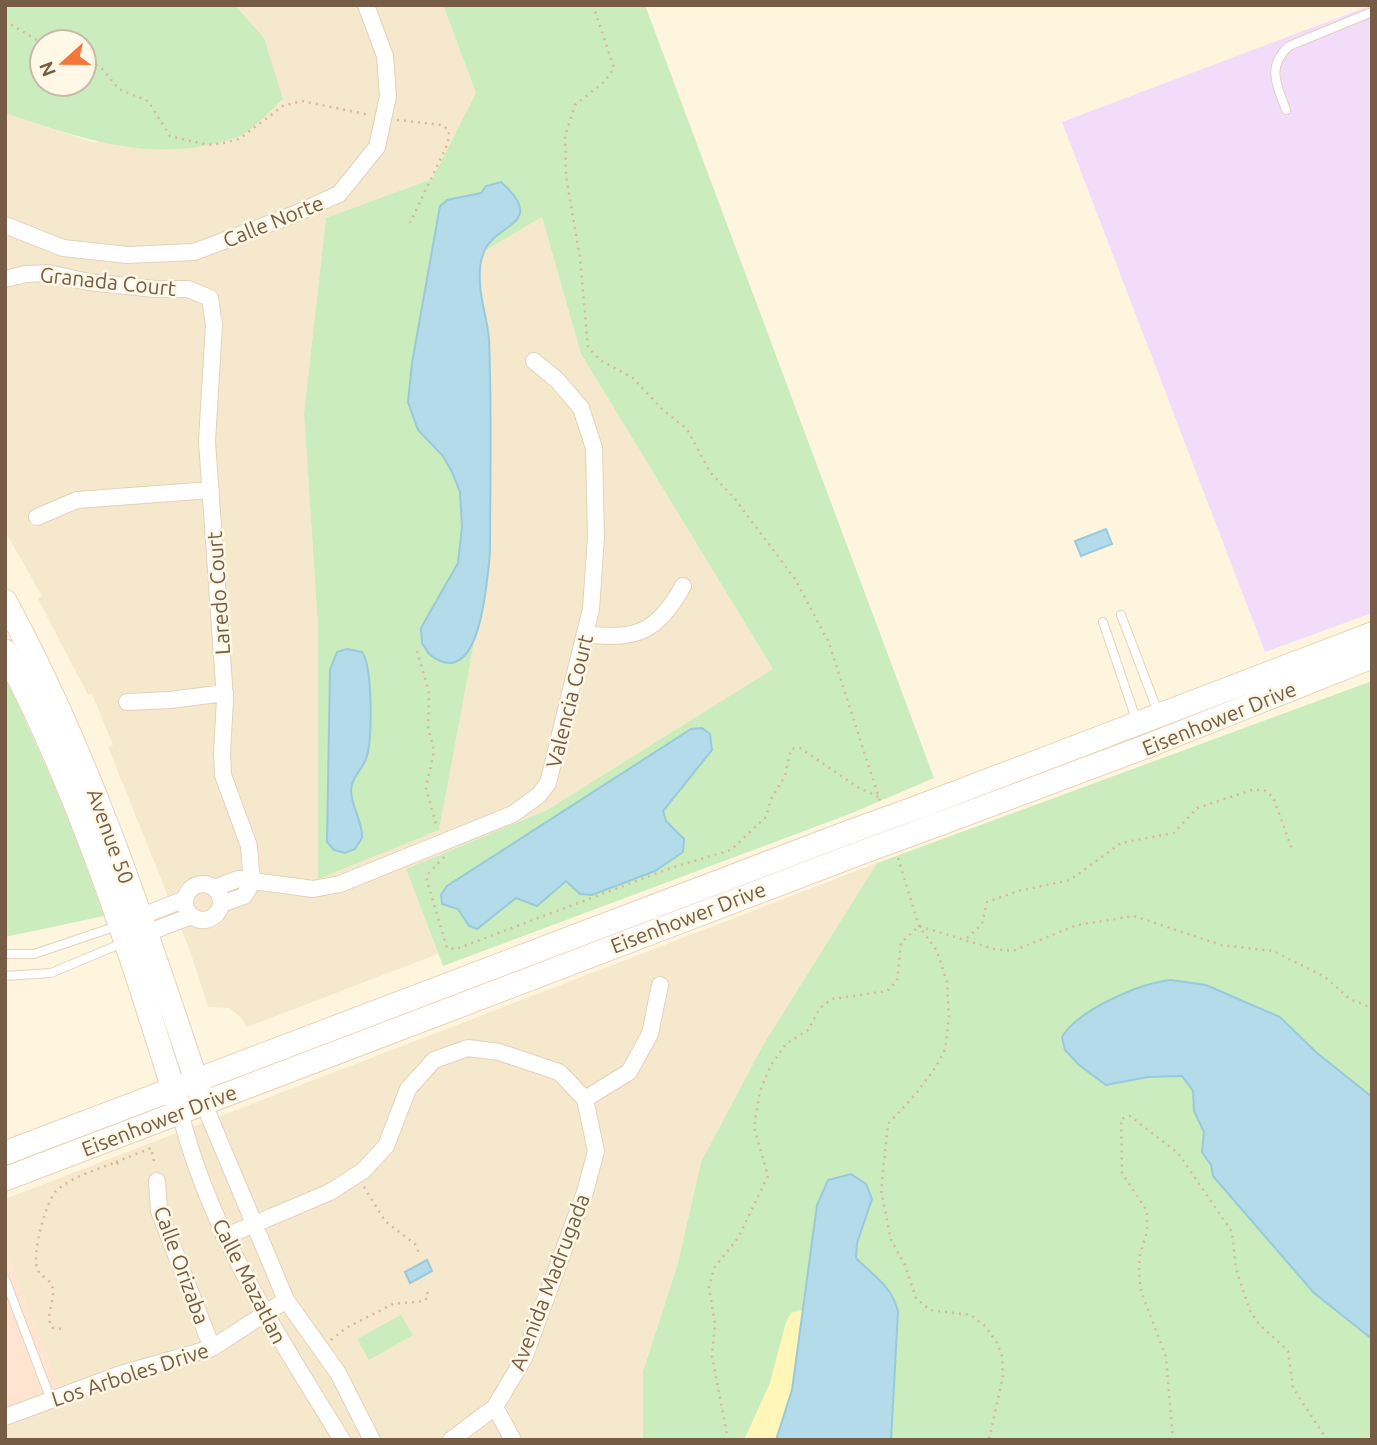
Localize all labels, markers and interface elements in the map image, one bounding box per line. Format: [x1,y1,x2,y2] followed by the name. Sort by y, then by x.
[28,28,98,98] north arrow
[34,59,60,80] text: N
[219,190,327,252] street label: Calle Norte
[39,262,177,300] street label: Granada Court
[202,530,234,656] street label: Laredo Court
[541,632,597,770] street label: Valencia Court
[1138,676,1300,760] street label: Eisenhower Drive
[83,785,139,887] street label: Avenue 50
[607,876,769,958] street label: Eisenhower Drive
[78,1079,240,1161] street label: Eisenhower Drive
[504,1190,594,1374] street label: Avenida Madrugada
[150,1203,214,1327] street label: Calle Orizaba
[208,1214,292,1348] street label: Calle Mazatlan
[48,1337,212,1411] street label: Los Arboles Drive

